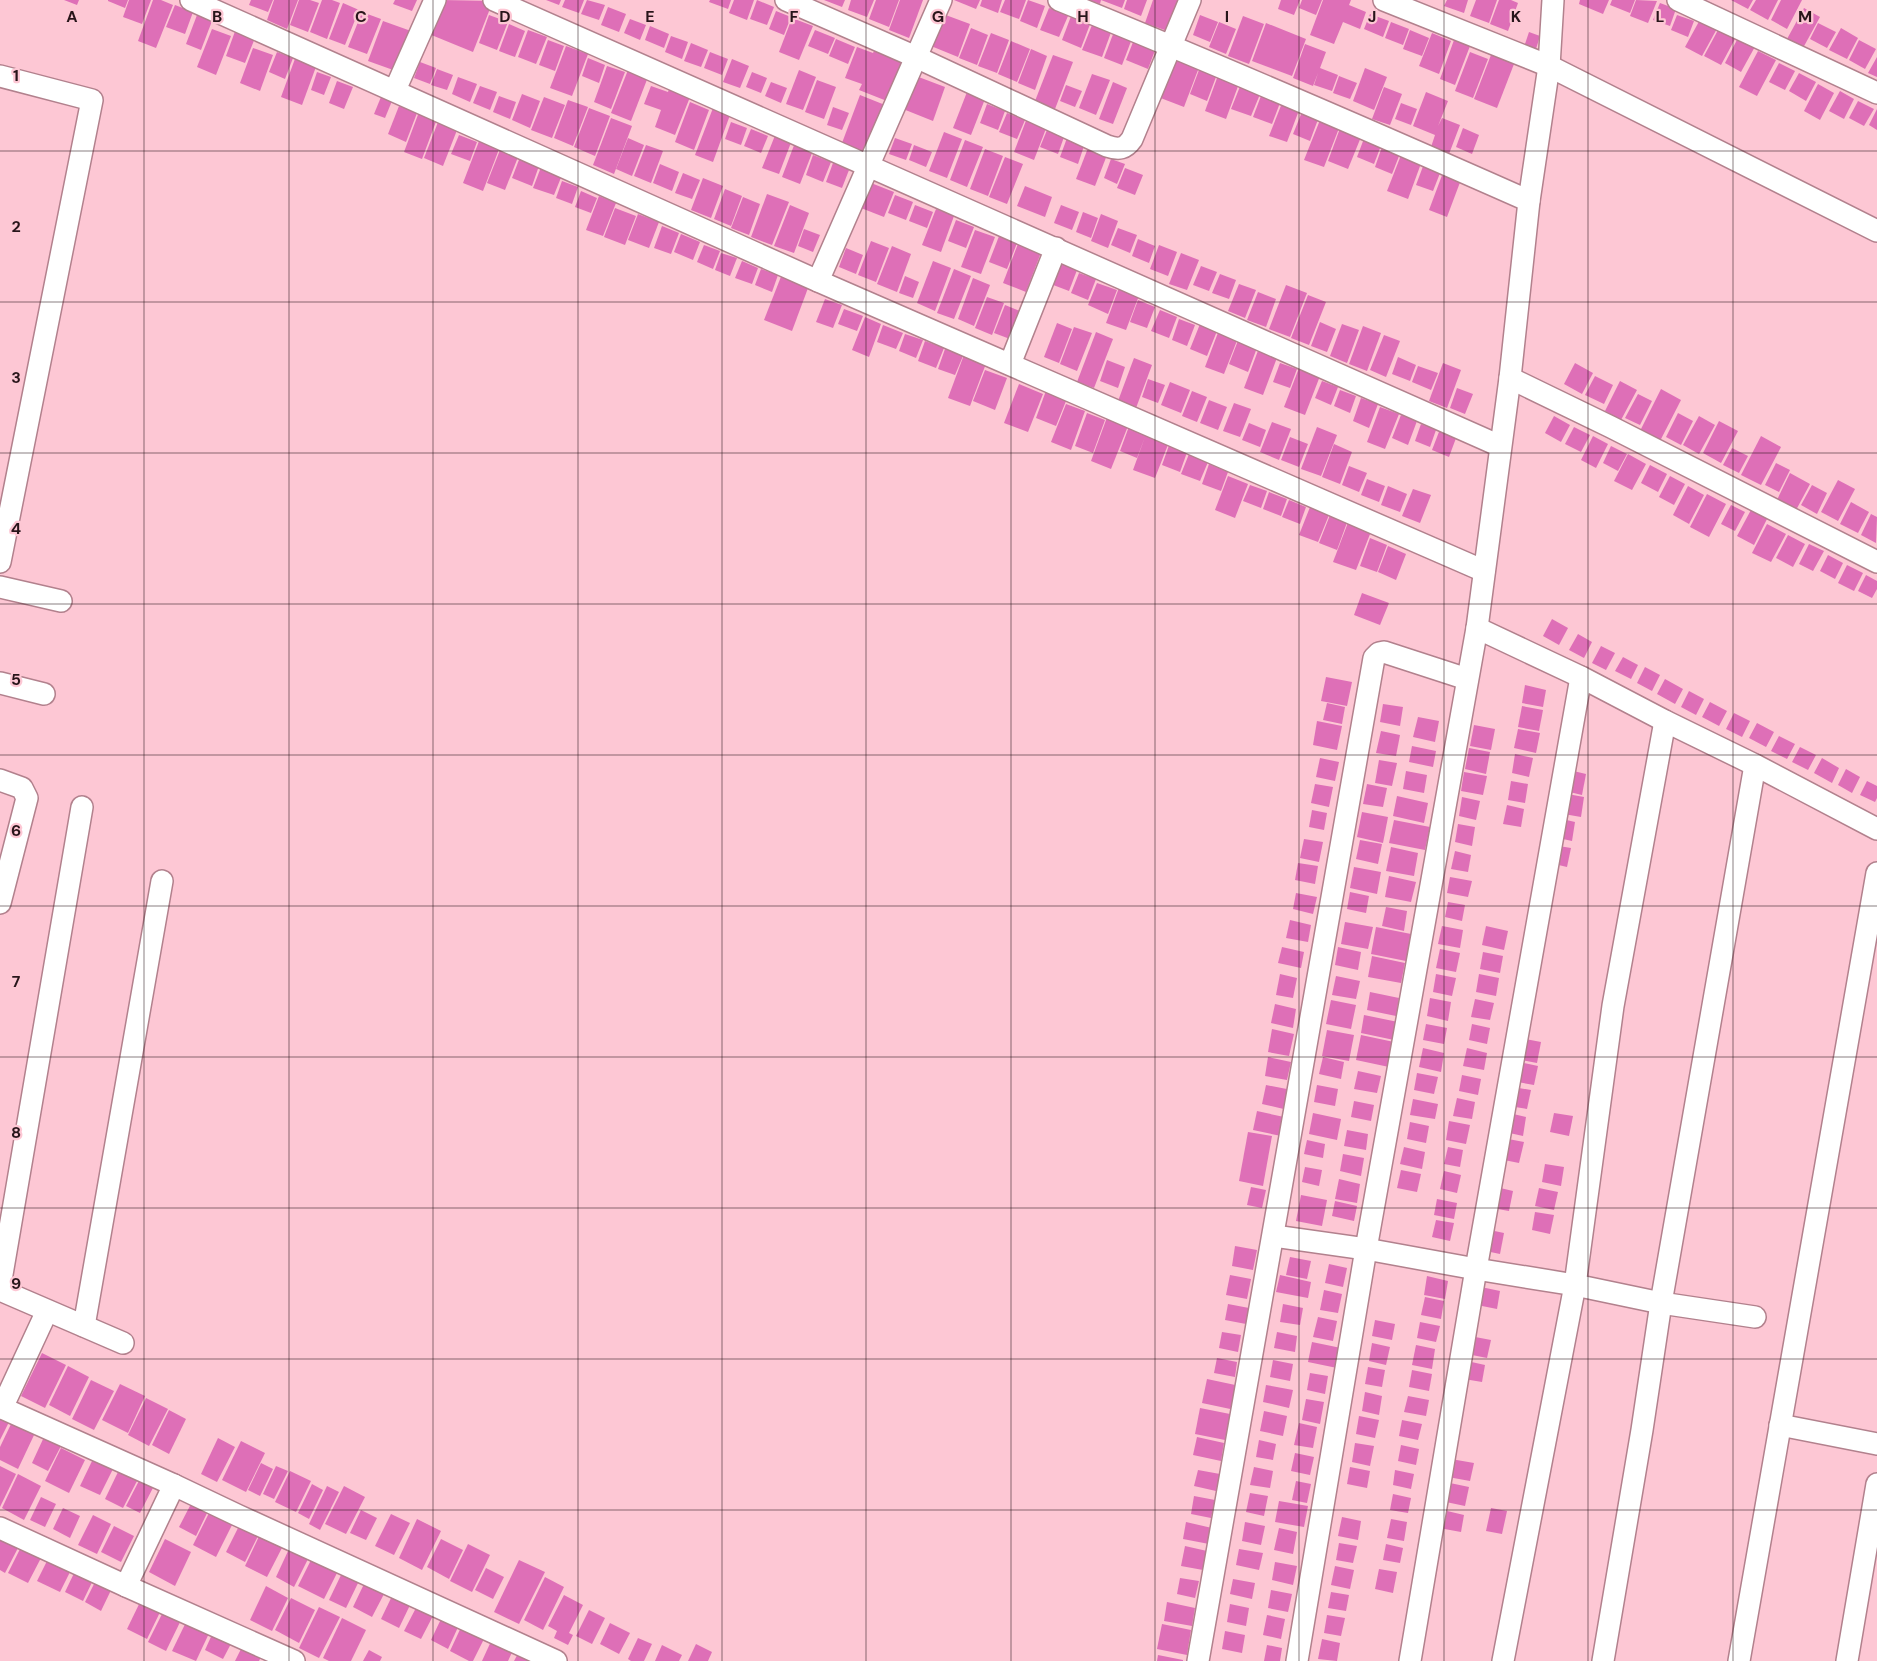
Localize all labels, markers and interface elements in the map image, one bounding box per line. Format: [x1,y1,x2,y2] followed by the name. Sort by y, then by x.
[66,6,78,27] text: A
[212,6,222,27] text: B
[355,6,367,27] text: C
[499,6,511,27] text: D
[645,6,655,27] text: E
[790,6,799,27] text: F
[932,6,944,27] text: G
[1077,6,1089,27] text: H
[1225,6,1229,27] text: I
[1368,6,1376,27] text: J
[1511,6,1522,27] text: K
[1656,6,1665,27] text: L
[1798,6,1812,27] text: M
[13,65,19,86] text: 1
[11,216,21,237] text: 2
[11,367,21,388] text: 3
[11,518,21,539] text: 4
[11,669,21,690] text: 5
[11,820,21,841] text: 6
[12,971,21,992] text: 7
[11,1122,21,1143] text: 8
[11,1273,21,1294] text: 9

